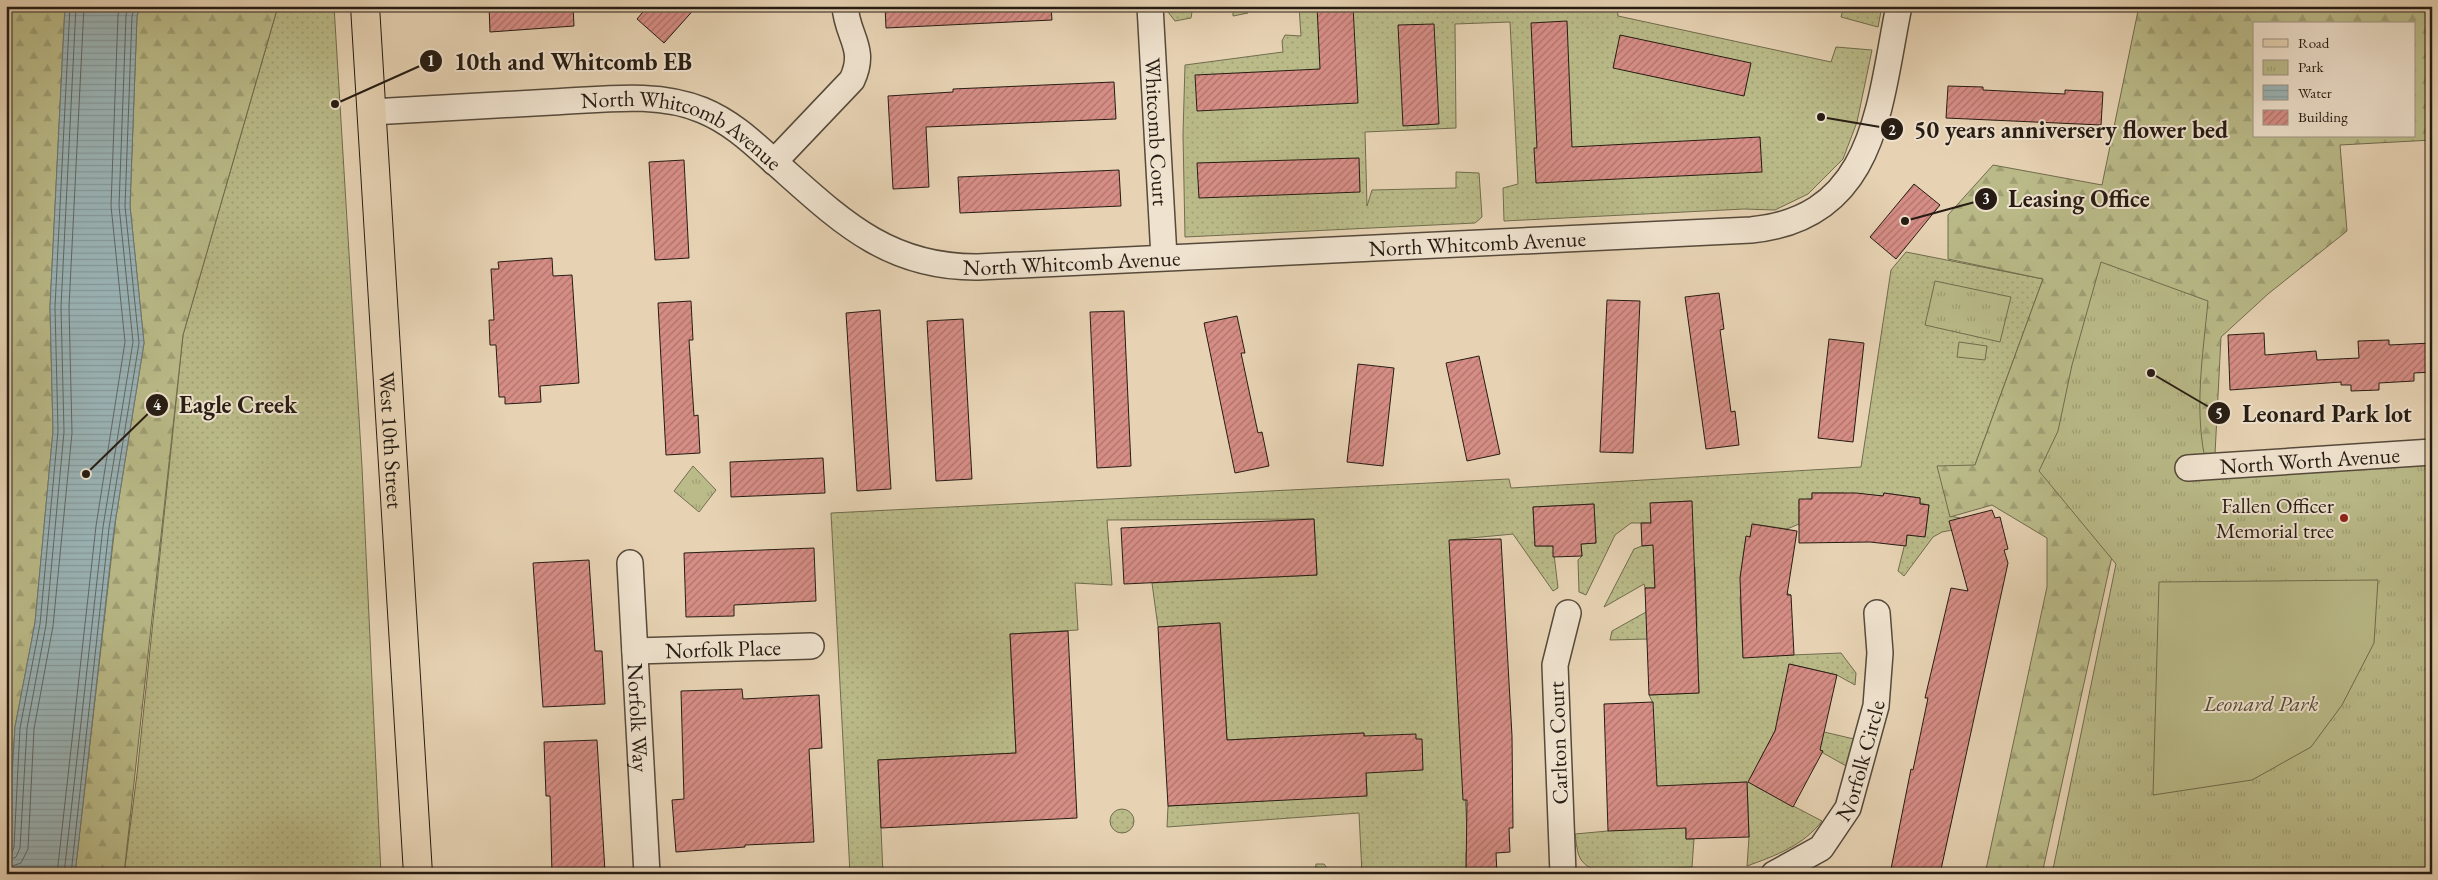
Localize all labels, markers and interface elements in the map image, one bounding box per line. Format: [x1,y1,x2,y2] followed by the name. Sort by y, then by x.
[2253,22,2416,138] legend
[2298,33,2330,52] text: Road
[419,42,702,81] callout: 10th and Whitcomb EB
[454,46,692,77] text: 10th and Whitcomb EB
[427,51,435,70] text: 1
[1138,57,1176,207] street label: Whitcomb Court
[2298,57,2325,76] text: Park
[2298,83,2332,102] text: Water
[580,84,789,177] street label: North Whitcomb Avenue
[2298,107,2348,126] text: Building
[1879,110,2238,149] callout: 50 years anniversery flower bed
[1914,114,2229,146] text: 50 years anniversery flower bed
[1888,120,1896,139] text: 2
[1974,180,2160,219] callout: Leasing Office
[2008,183,2150,215] text: Leasing Office
[1982,189,1990,208] text: 3
[1368,223,1587,263] street label: North Whitcomb Avenue
[963,243,1181,282] street label: North Whitcomb Avenue
[373,371,410,510] street label: West 10th Street
[144,386,307,425] callout: Eagle Creek
[179,389,298,421] text: Eagle Creek
[2207,394,2422,433] callout: Leonard Park lot
[153,395,162,414] text: 4
[2242,398,2412,429] text: Leonard Park lot
[2215,404,2223,423] text: 5
[2219,440,2401,480] street label: North Worth Avenue
[2216,491,2335,545] place label: Fallen Officer Memorial tree
[2338,512,2350,524] marker: Fallen Officer Memorial tree
[665,632,782,665] street label: Norfolk Place
[621,663,656,773] street label: Norfolk Way
[1541,681,1575,805] street label: Carlton Court
[2203,689,2318,718] park label: Leonard Park
[1829,699,1891,827] street label: Norfolk Circle

